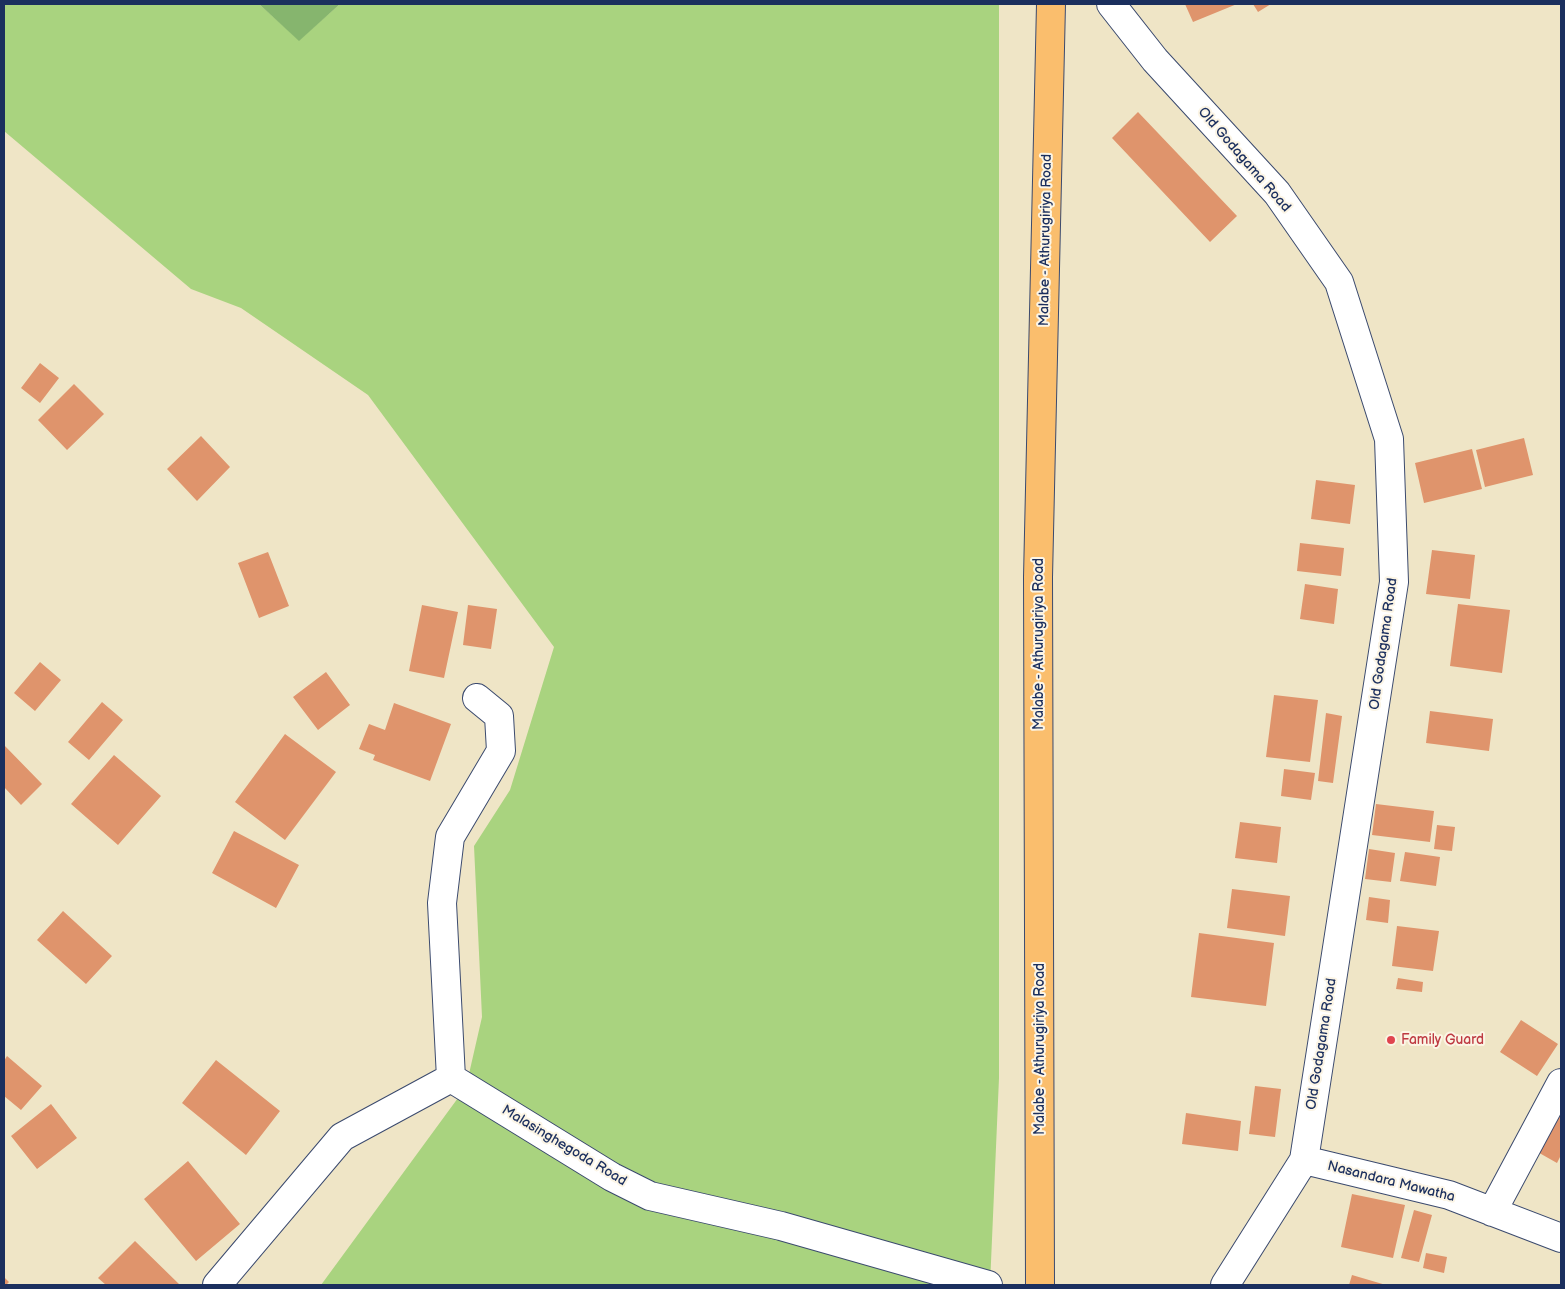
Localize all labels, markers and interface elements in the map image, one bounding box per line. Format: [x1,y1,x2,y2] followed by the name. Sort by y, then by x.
[1194,104,1294,216] street label: Old Godagama Road
[1036,154,1056,326] street label: Malabe - Athurugiriya Road
[1031,558,1047,730] street label: Malabe - Athurugiriya Road
[1366,577,1402,711] street label: Old Godagama Road
[1032,963,1048,1135] street label: Malabe - Athurugiriya Road
[1303,977,1341,1111] street label: Old Godagama Road
[1401,1032,1484,1048] place label: Family Guard
[1385,1034,1397,1046] marker: Family Guard
[498,1102,630,1190] street label: Malasinghegoda Road
[1326,1158,1456,1206] street label: Nasandara Mawatha

